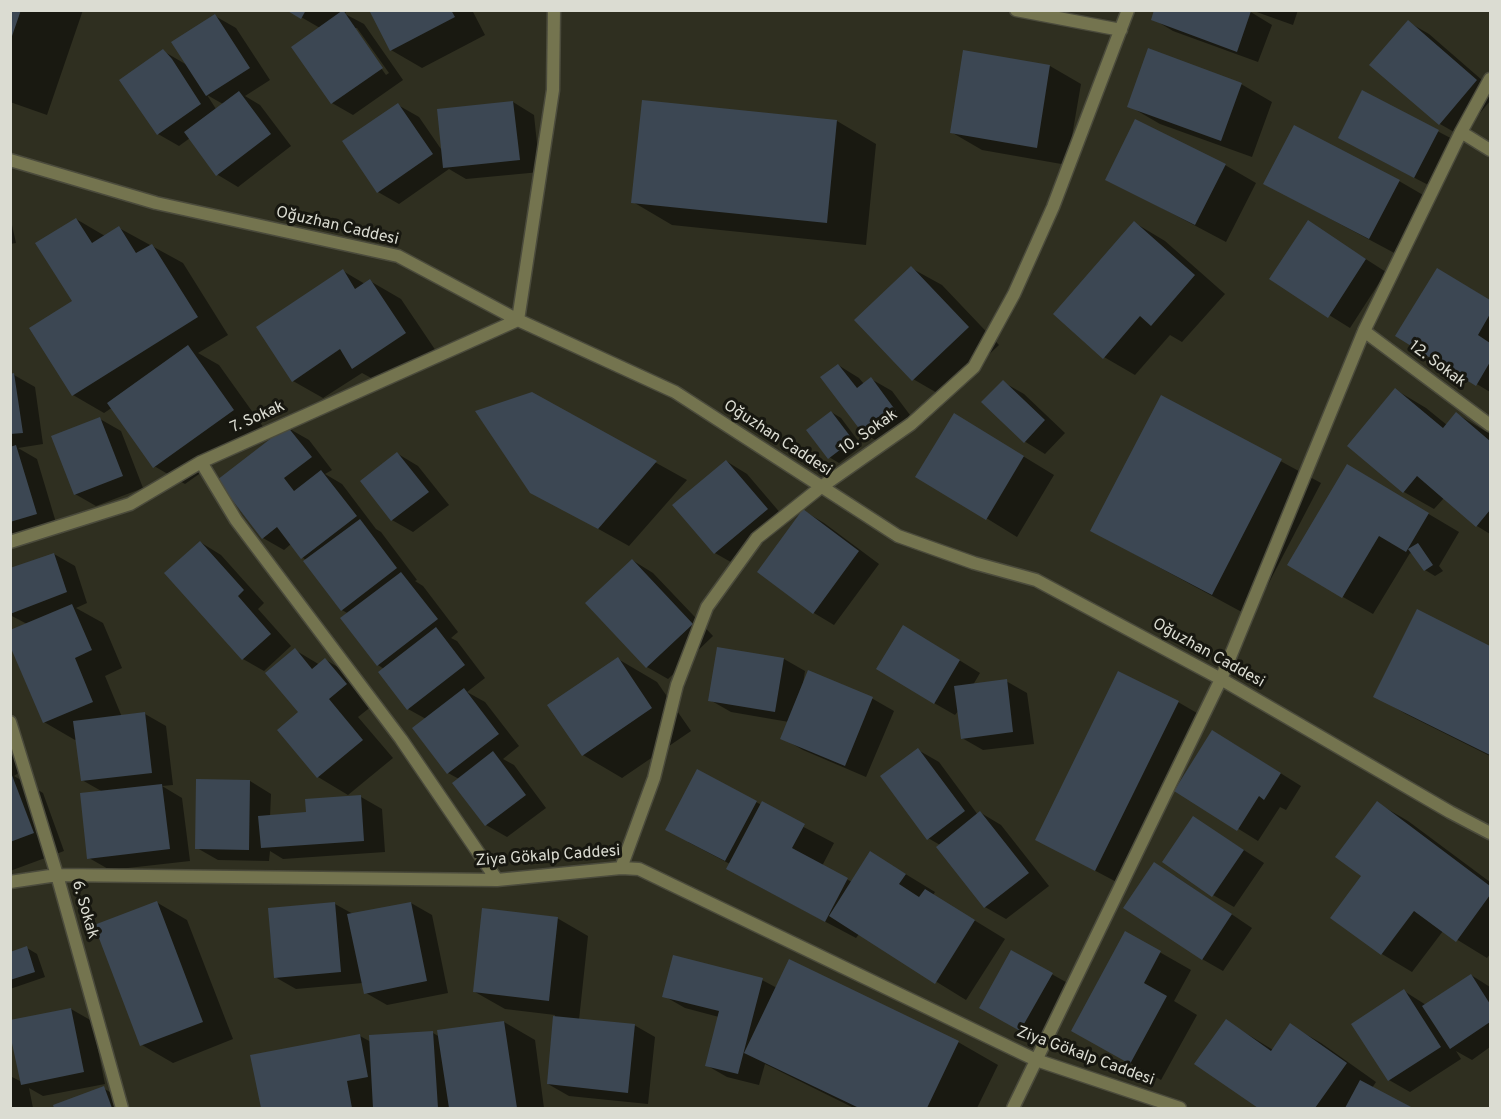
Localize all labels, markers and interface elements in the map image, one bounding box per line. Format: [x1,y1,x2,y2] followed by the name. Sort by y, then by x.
[274,204,400,250] street label: Oğuzhan Caddesi
[1405,337,1469,393] street label: 12. Sokak
[719,397,835,481] street label: Oğuzhan Caddesi
[228,398,288,438] street label: 7. Sokak
[836,406,902,460] street label: 10. Sokak
[1149,615,1267,693] street label: Oğuzhan Caddesi
[475,842,621,872] street label: Ziya Gökalp Caddesi
[66,878,102,942] street label: 6. Sokak
[1013,1023,1157,1091] street label: Ziya Gökalp Caddesi

